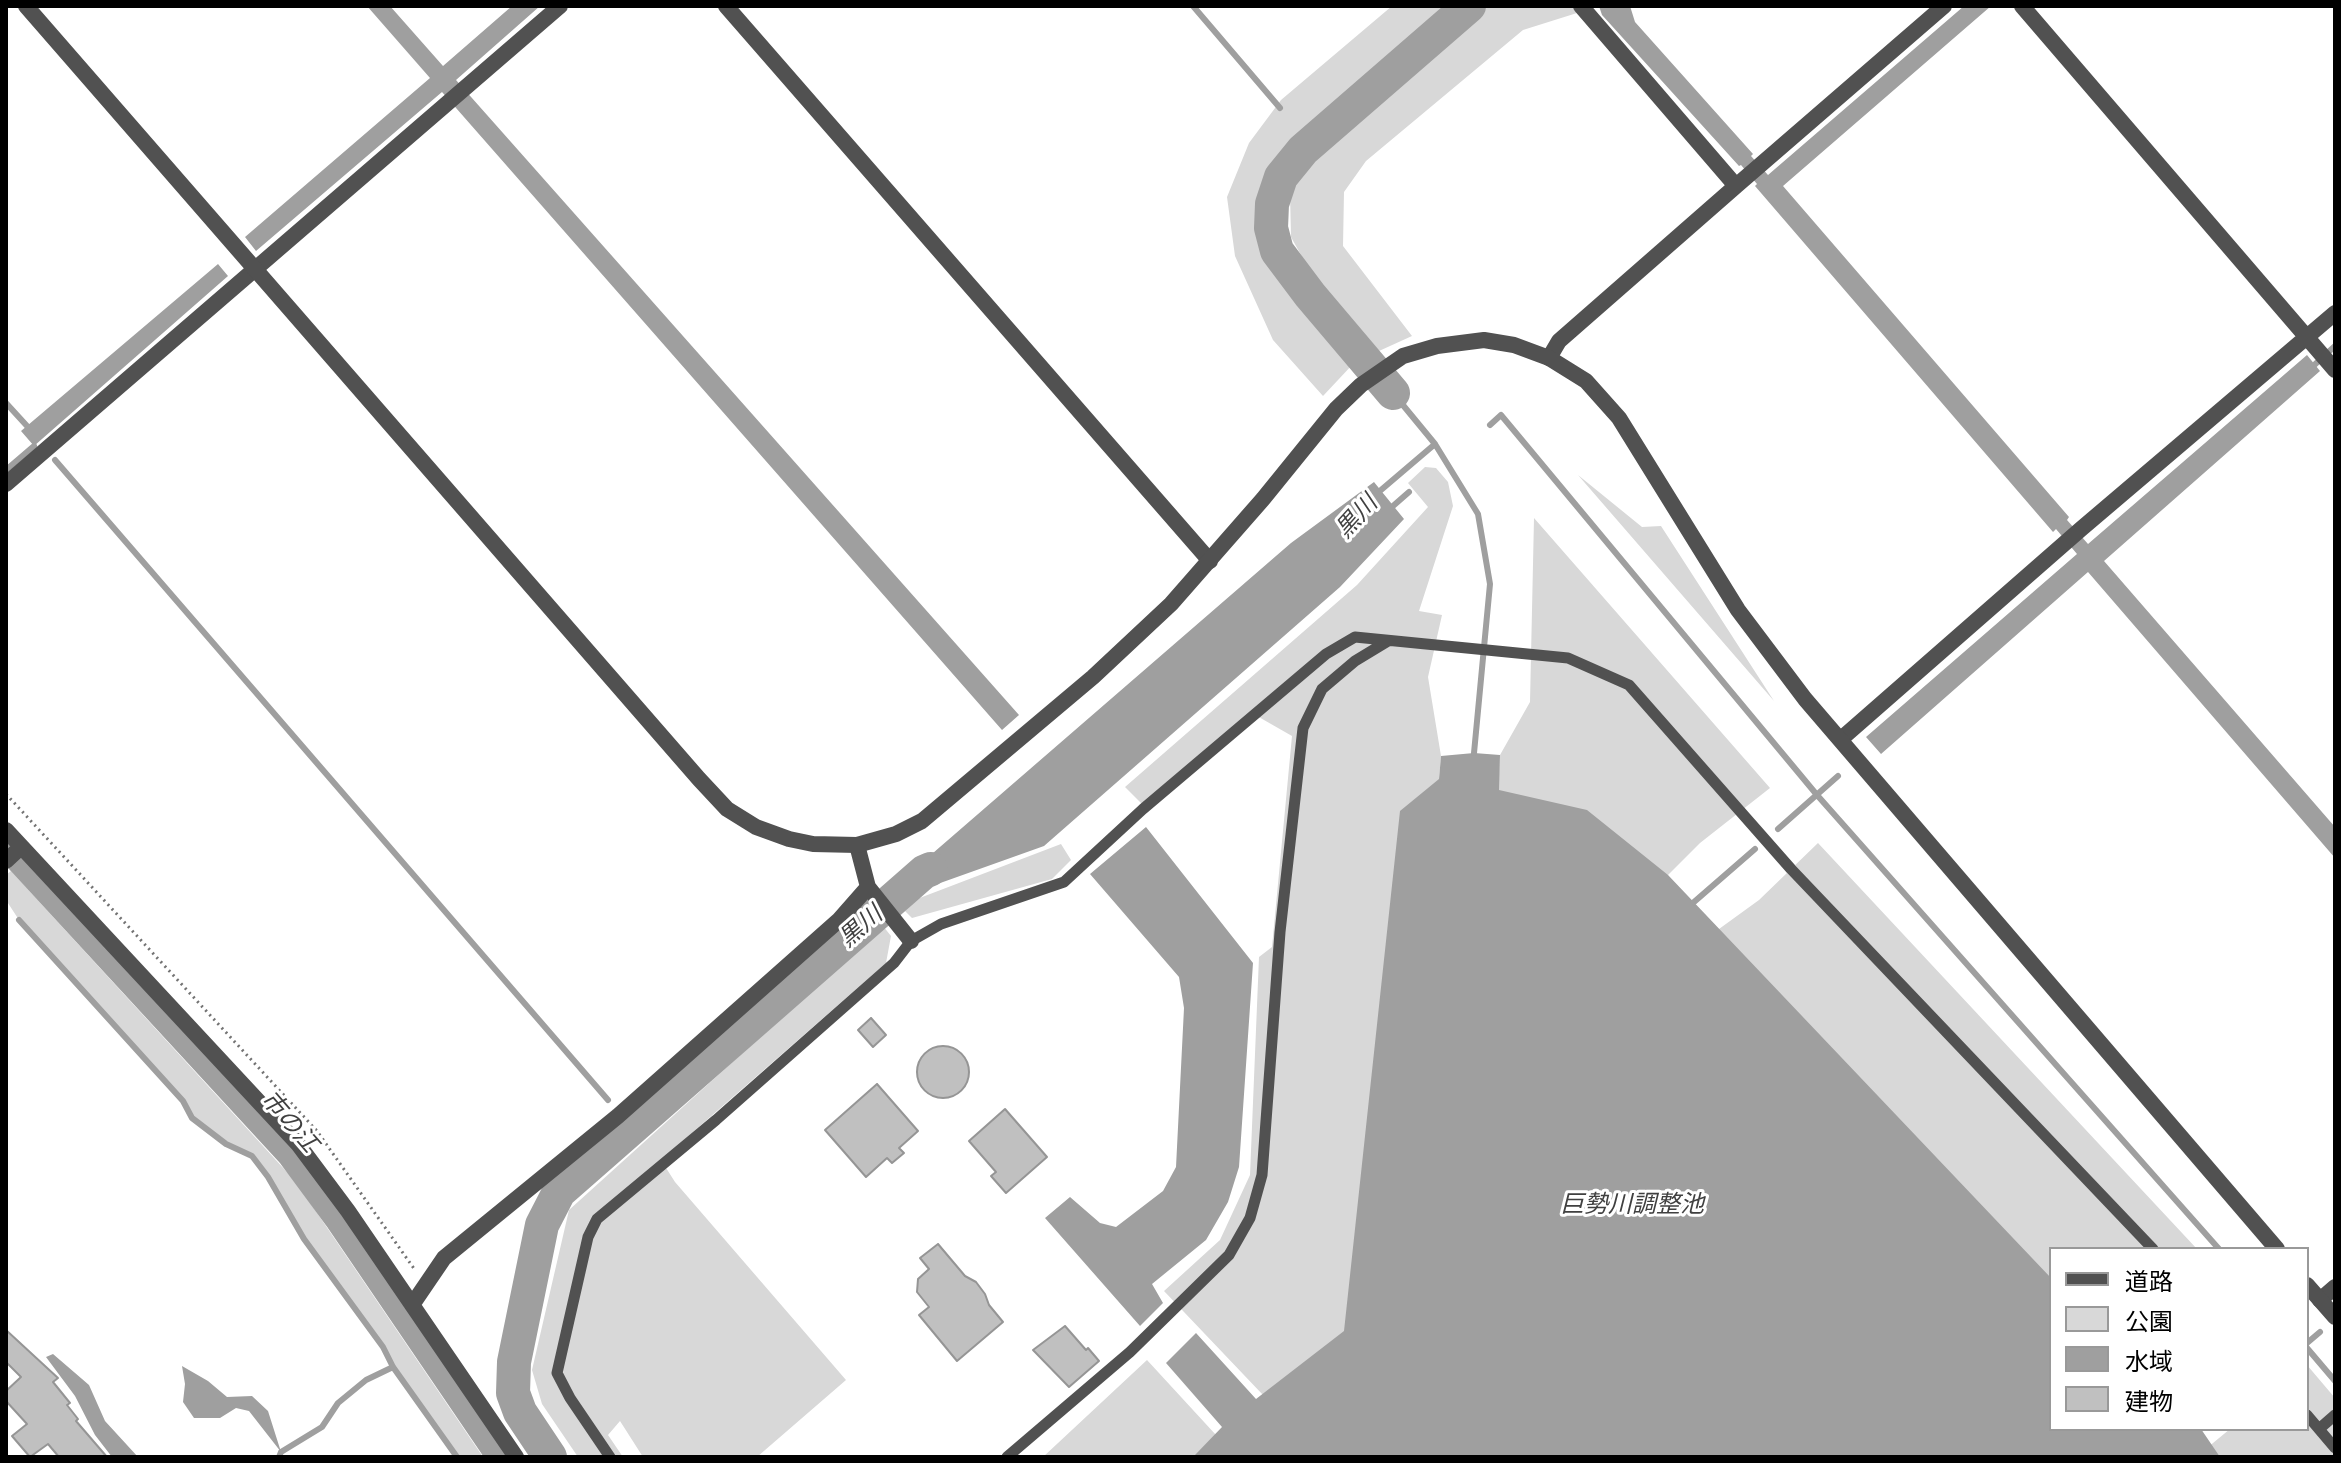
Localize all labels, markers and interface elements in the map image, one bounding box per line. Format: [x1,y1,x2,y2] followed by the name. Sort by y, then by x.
[1330,490,1384,544] water label: 黒川
[833,900,889,954] water label: 黒川
[255,1085,323,1159] water label: 市の江
[1560,1191,1704,1219] water label: 巨勢川調整池
[2049,1247,2309,1431] legend
[2125,1265,2173,1297] text: 道路
[2125,1305,2173,1337] text: 公園
[2125,1345,2173,1377] text: 水域
[2125,1385,2173,1417] text: 建物

